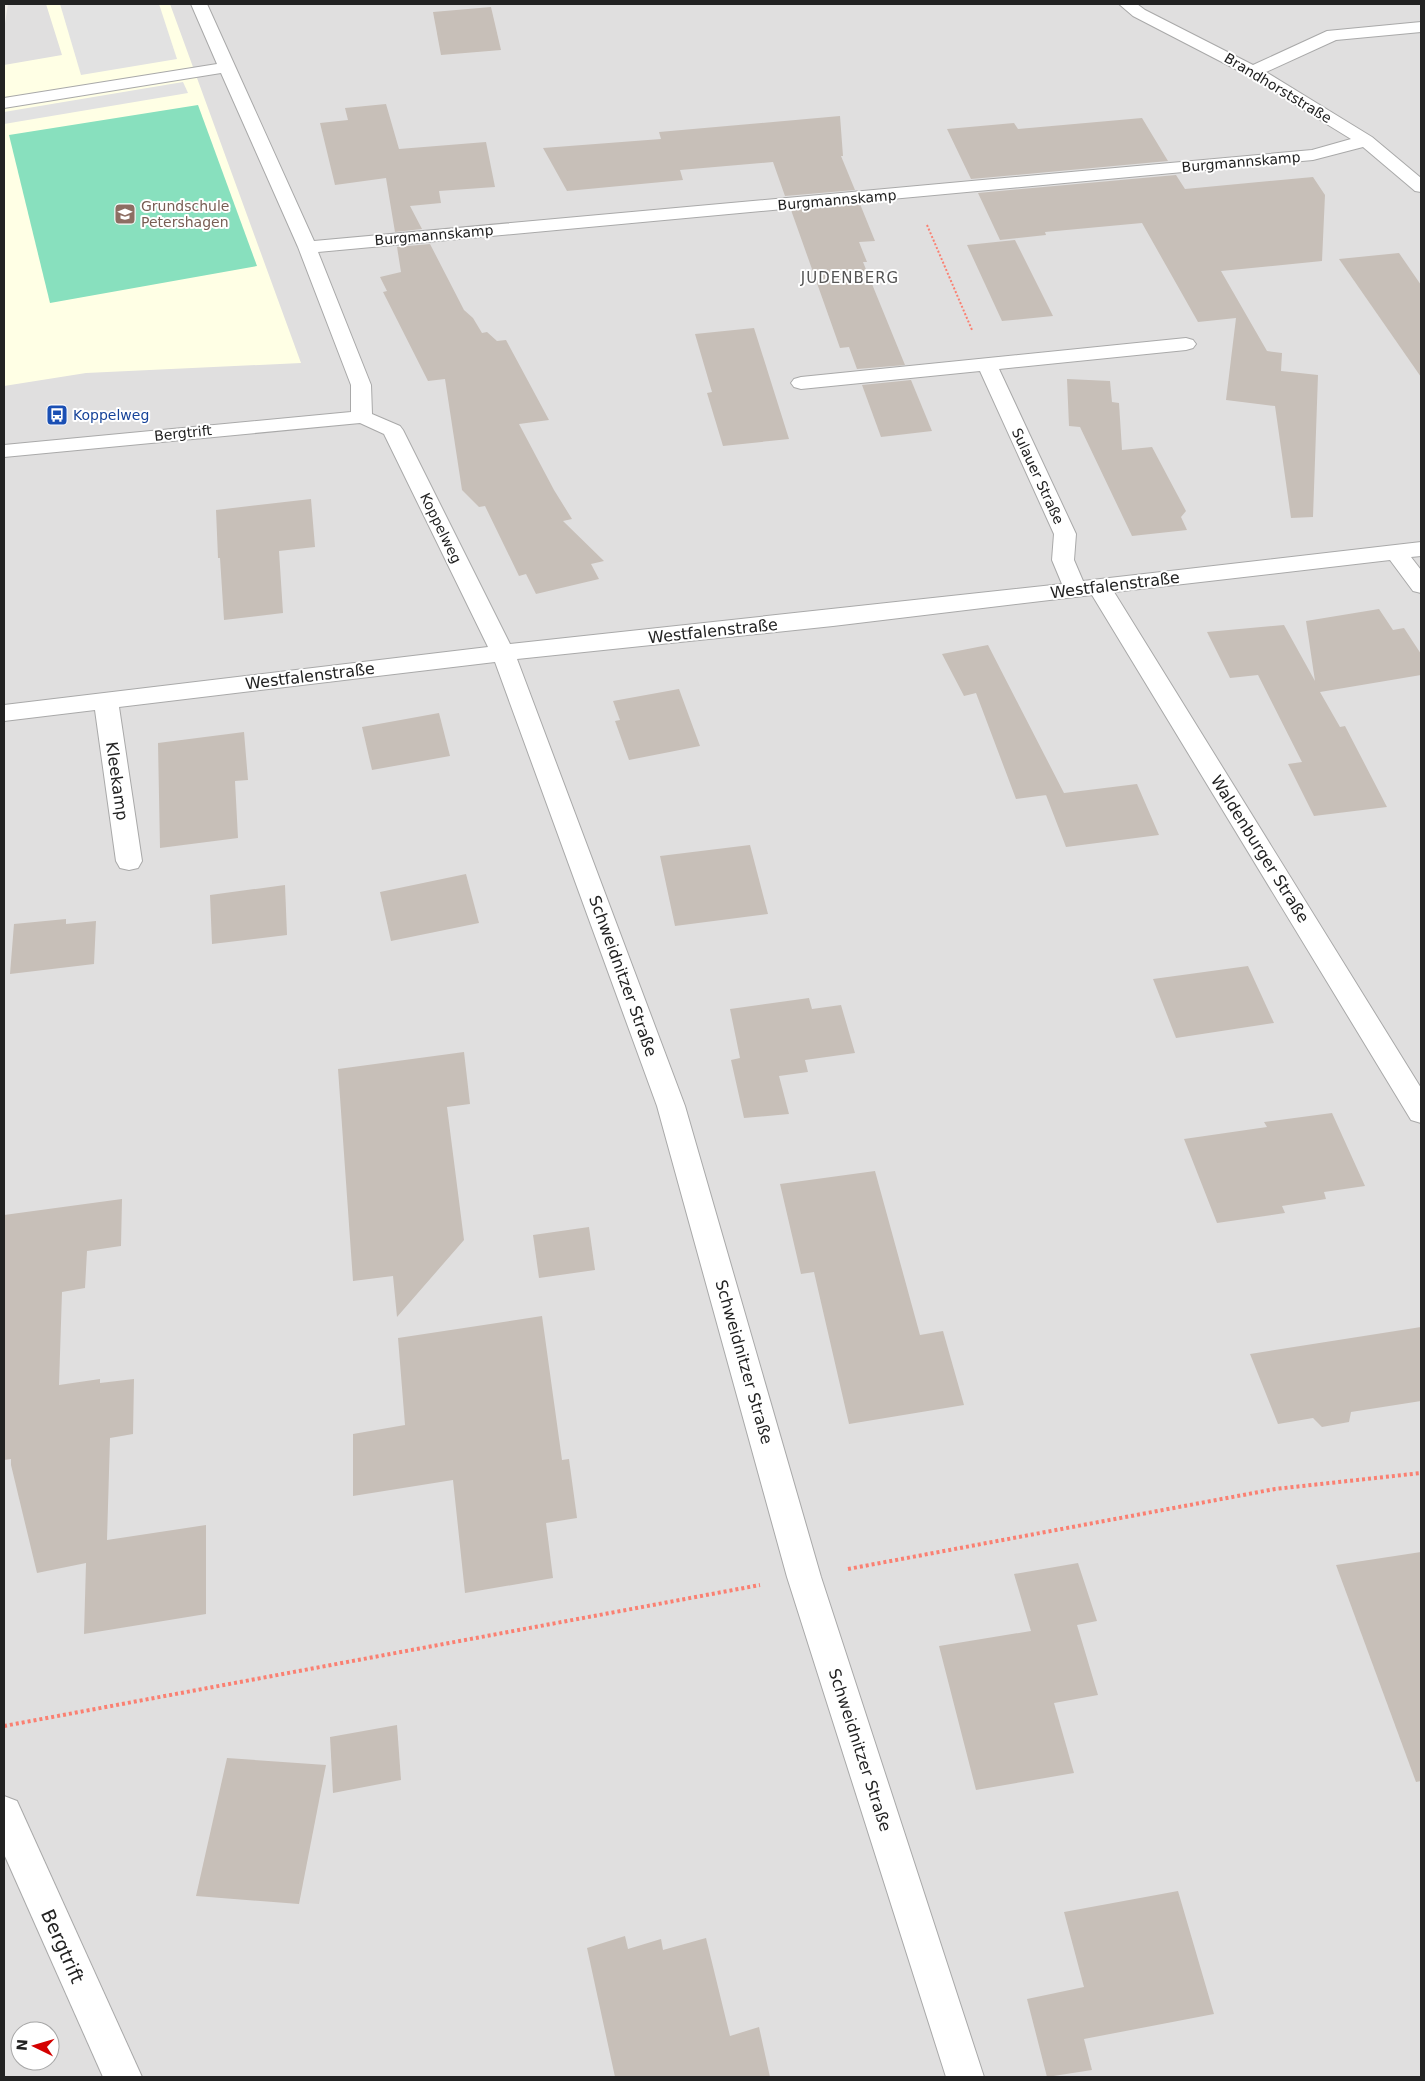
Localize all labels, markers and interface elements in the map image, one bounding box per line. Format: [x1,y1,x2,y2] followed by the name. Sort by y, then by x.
[1221,50,1335,126] street label: Brandhorststraße
[1181,149,1301,175] street label: Burgmannskamp
[777,187,897,213] street label: Burgmannskamp
[141,198,229,230] place label: Grundschule Petershagen
[113,202,137,226] school or university icon: Grundschule Petershagen
[374,222,494,248] street label: Burgmannskamp
[800,269,899,287] district label: JUDENBERG
[45,403,69,427] bus stop icon: Koppelweg
[73,407,149,423] place label: Koppelweg
[153,422,213,444] street label: Bergtrift
[1009,425,1067,527] street label: Sulauer Straße
[417,490,465,566] street label: Koppelweg
[1049,568,1181,602] street label: Westfalenstraße
[647,615,779,647] street label: Westfalenstraße
[244,659,376,693] street label: Westfalenstraße
[102,740,132,822] street label: Kleekamp
[1207,772,1313,926] street label: Waldenburger Straße
[585,893,661,1059] street label: Schweidnitzer Straße
[711,1278,777,1446] street label: Schweidnitzer Straße
[825,1666,895,1834] street label: Schweidnitzer Straße
[37,1906,89,1986] street label: Bergtrift
[10,2021,60,2071] north arrow
[14,2038,31,2051] text: N

